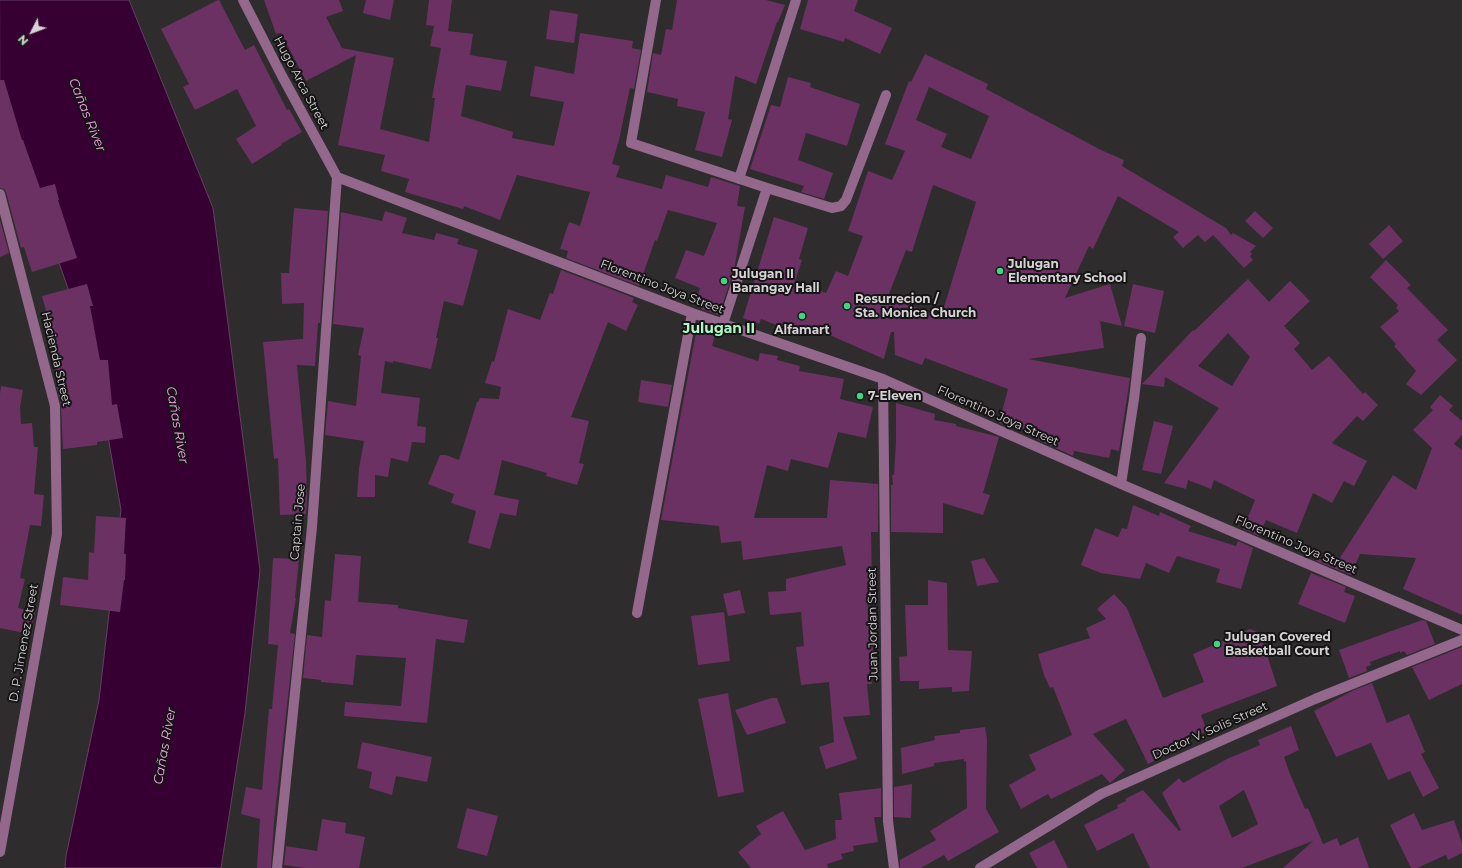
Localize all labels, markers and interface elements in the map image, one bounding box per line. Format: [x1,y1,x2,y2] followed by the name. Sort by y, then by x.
[12,12,52,52] north arrow
[15,32,31,48] text: N
[270,34,332,132] street label: Hugo Arca Street
[65,76,109,154] water label: Cañas River
[598,257,726,317] street label: Florentino Joya Street
[1008,257,1126,285] place label: Julugan Elementary School
[995,266,1005,276] marker: Julugan Elementary School
[732,267,820,295] place label: Julugan II Barangay Hall
[719,276,729,286] marker: Julugan II Barangay Hall
[855,292,976,320] place label: Resurrecion / Sta. Monica Church
[842,301,852,311] marker: Resurrecion / Sta. Monica Church
[38,310,74,408] street label: Hacienda Street
[797,311,807,321] marker: Alfamart
[683,321,755,337] district label: Julugan II
[774,323,830,337] place label: Alfamart
[935,383,1061,449] street label: Florentino Joya Street
[163,385,191,465] water label: Cañas River
[868,389,921,403] place label: 7-Eleven
[855,391,865,401] marker: 7-Eleven
[287,483,309,561] street label: Captain Jose
[1233,513,1359,577] street label: Florentino Joya Street
[865,567,881,681] street label: Juan Jordan Street
[7,583,41,703] street label: D. P. Jimenez Street
[1225,630,1331,658] place label: Julugan Covered Basketball Court
[1212,639,1222,649] marker: Julugan Covered Basketball Court
[1150,699,1270,763] street label: Doctor V. Solis Street
[151,706,179,786] water label: Cañas River

